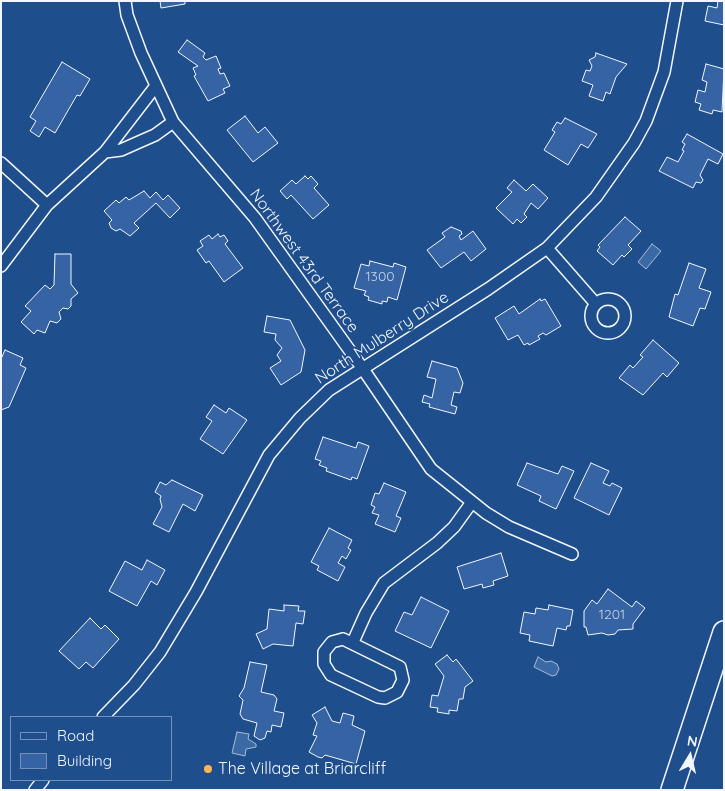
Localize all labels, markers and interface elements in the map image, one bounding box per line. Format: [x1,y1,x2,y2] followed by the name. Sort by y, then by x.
[245,185,363,337] street label: Northwest 43rd Terrace
[365,269,395,285] house number: 1300
[312,288,452,388] street label: North Mulberry Drive
[599,607,625,623] house number: 1201
[10,716,172,781] legend
[57,726,94,745] text: Road
[665,731,715,781] north arrow
[686,731,699,751] text: N
[57,751,112,770] text: Building
[218,759,386,779] place label: The Village at Briarcliff
[202,763,214,775] marker: The Village at Briarcliff

